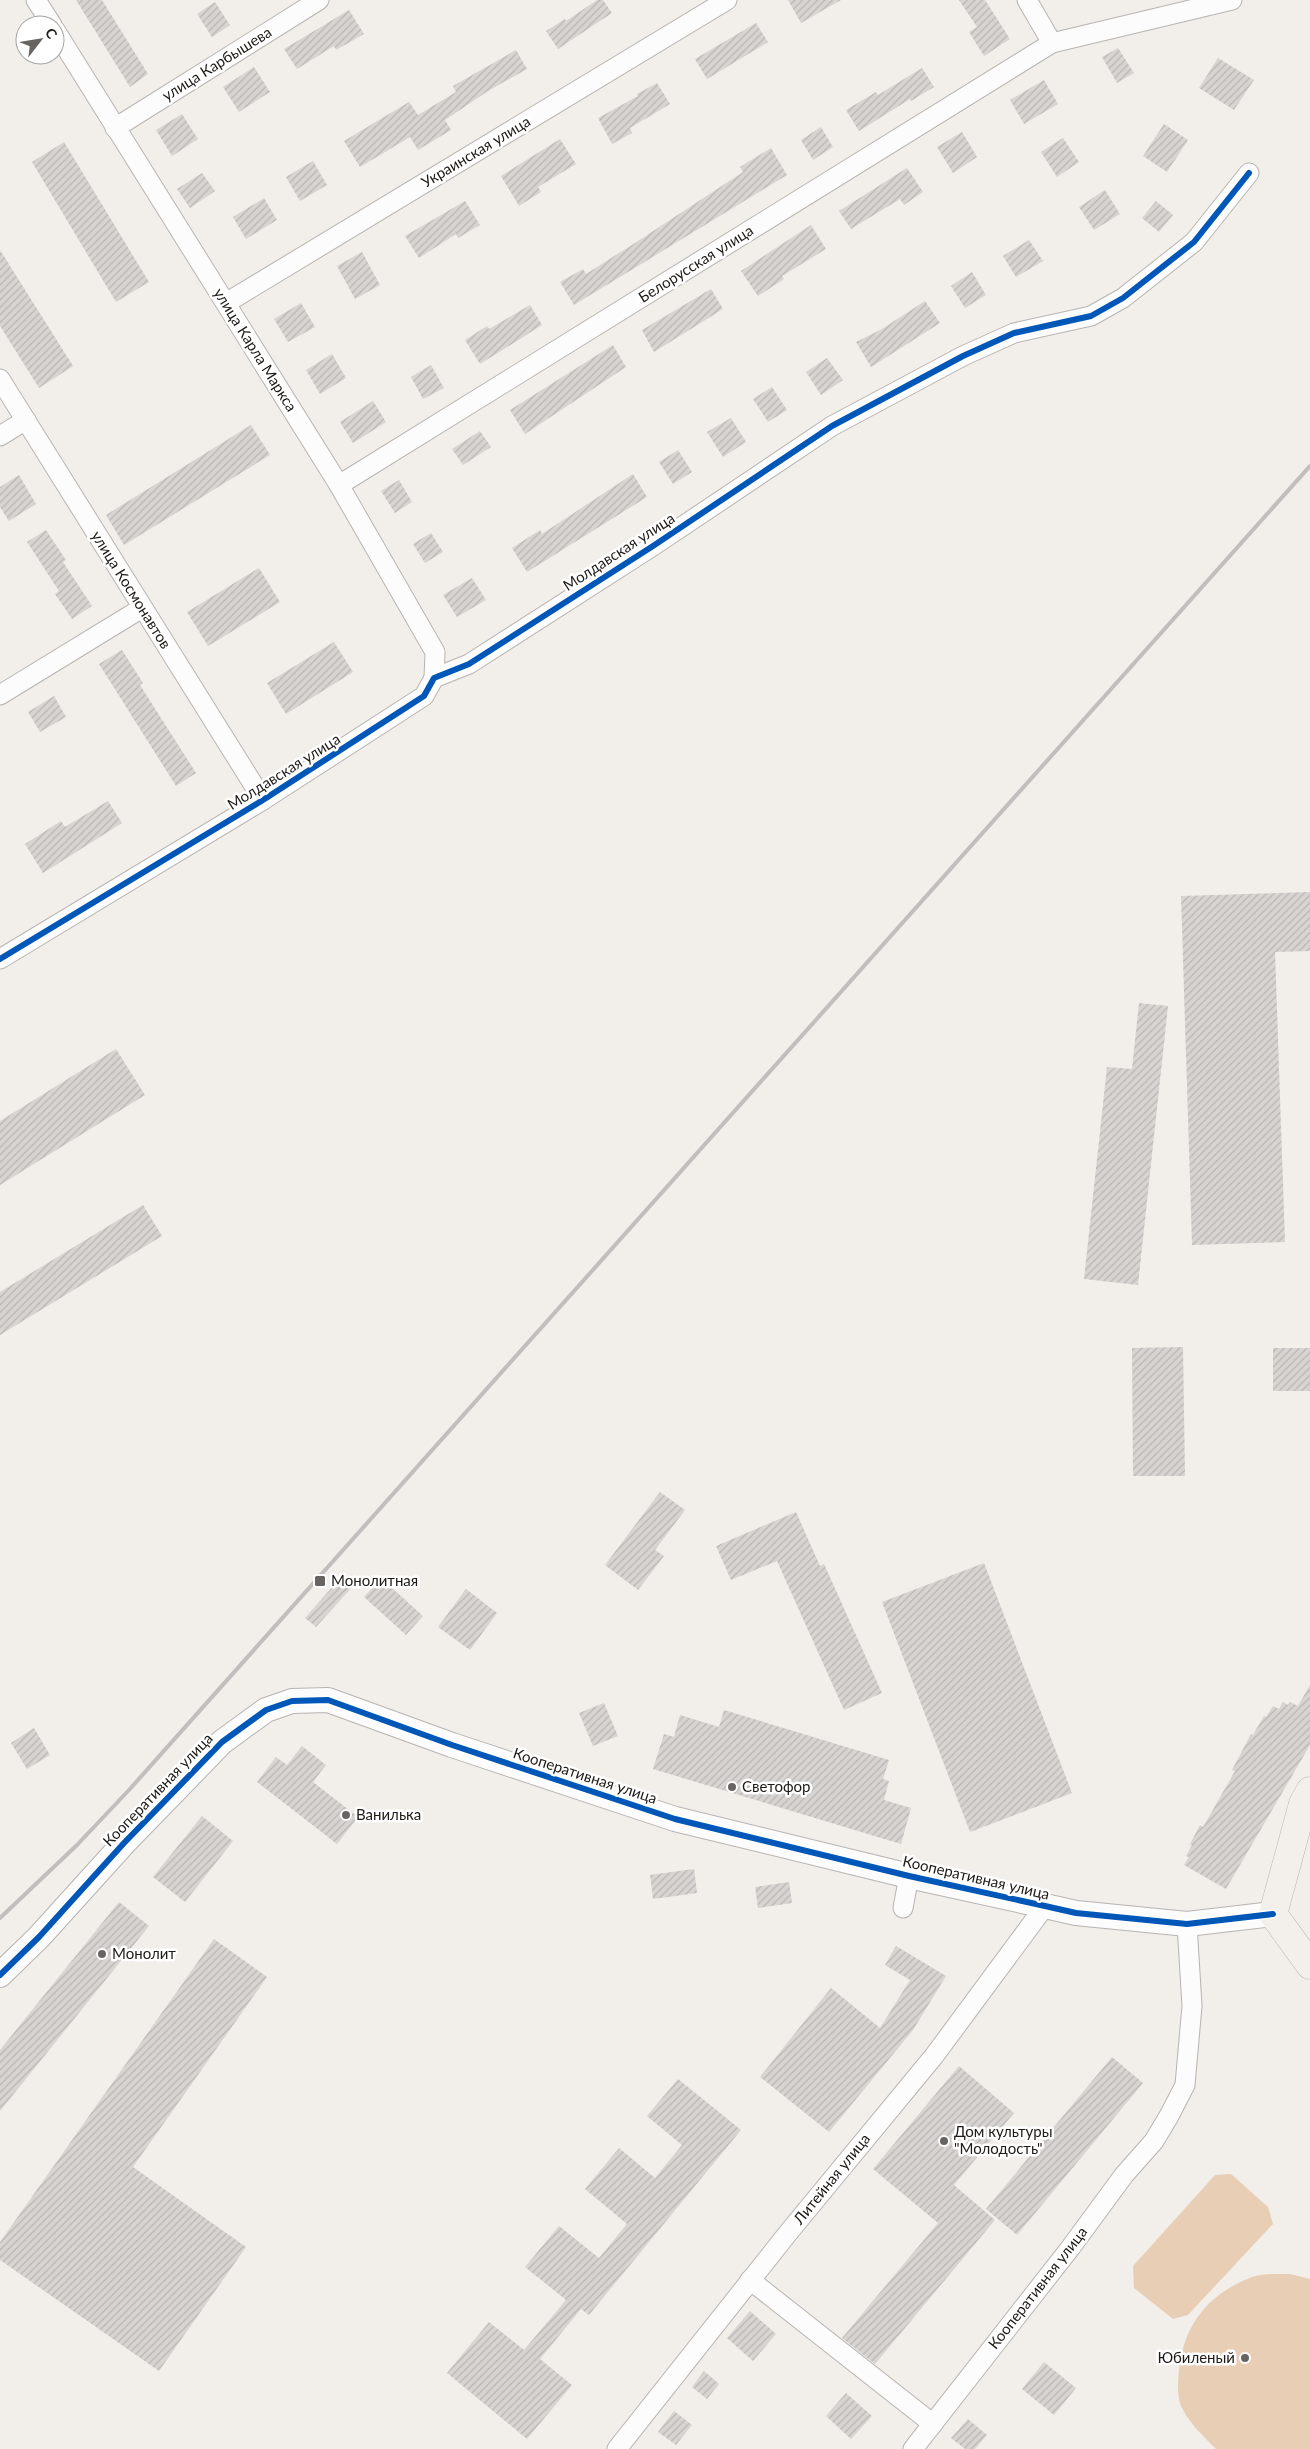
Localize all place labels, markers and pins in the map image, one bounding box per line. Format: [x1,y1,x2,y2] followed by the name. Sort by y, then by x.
[331,1571,418,1589] place label: Монолитная
[313,1574,327,1588] marker: Монолитная
[742,1777,811,1795] place label: Светофор
[726,1781,738,1793] marker: Светофор
[356,1805,421,1823] place label: Ванилька
[340,1809,352,1821] marker: Ванилька
[112,1944,176,1962] place label: Монолит
[96,1948,108,1960] marker: Монолит
[954,2122,1053,2157] place label: Дом культуры "Молодость"
[938,2135,950,2147] marker: Дом культуры "Молодость"
[1157,2348,1235,2366] place label: Юбиленый
[1239,2352,1251,2364] marker: Юбиленый

